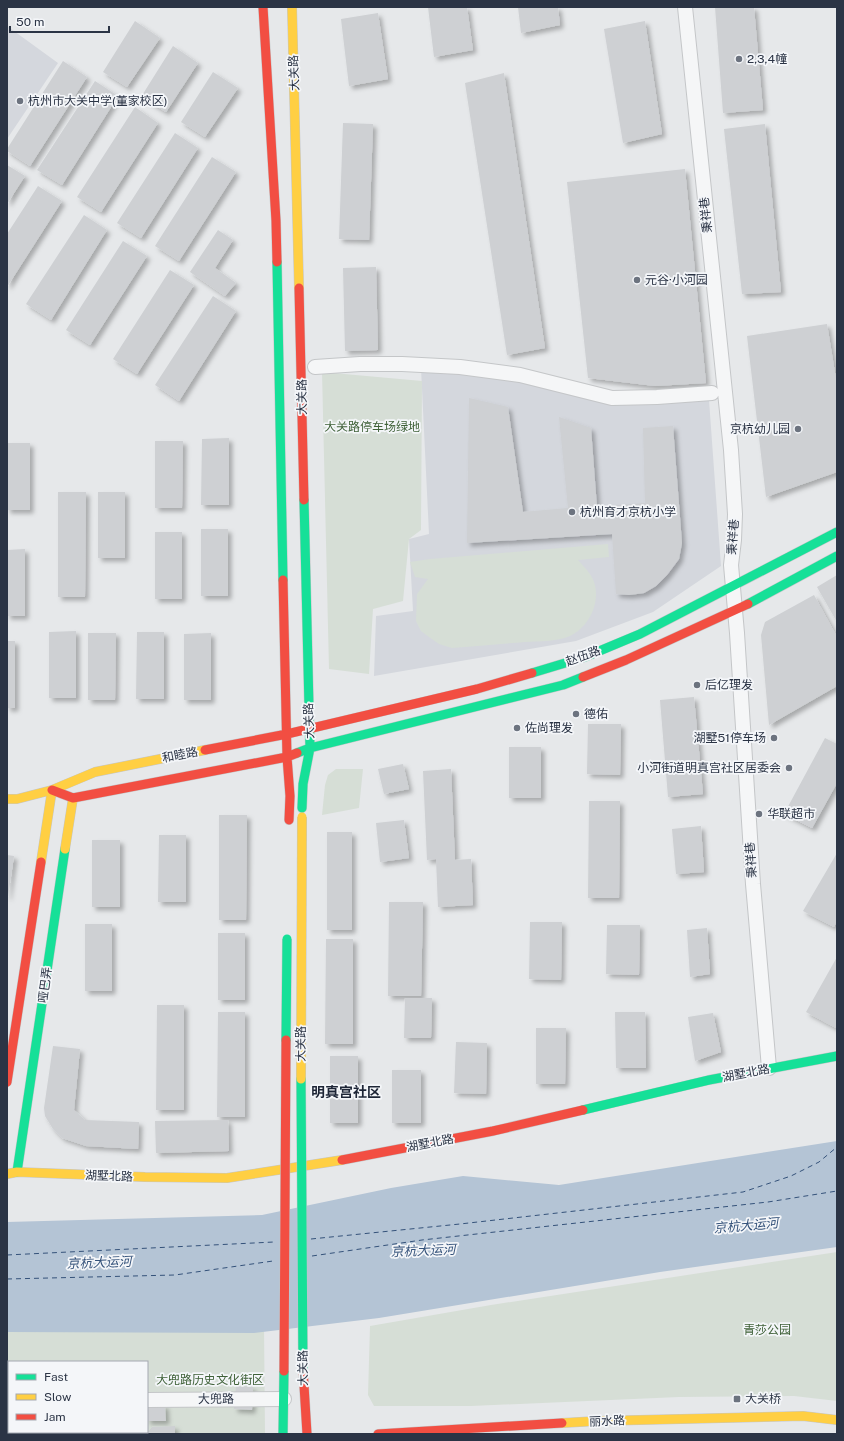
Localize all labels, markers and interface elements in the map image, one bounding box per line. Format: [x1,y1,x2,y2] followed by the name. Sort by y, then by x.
[10,8,109,34] scale bar
[16,15,44,29] text: 50 m
[747,52,787,66] place label: 2,3,4幢
[734,54,744,64] marker: 2,3,4幢
[286,55,302,91] street label: 大关路
[28,94,167,108] place label: 杭州市大关中学(董家校区)
[15,96,25,106] marker: 杭州市大关中学(董家校区)
[697,196,715,234] street label: 秉祥巷
[645,273,708,287] place label: 元谷·小河园
[632,275,642,285] marker: 元谷·小河园
[295,379,309,415] street label: 大关路
[324,420,420,434] park label: 大关路停车场绿地
[730,422,790,436] place label: 京杭幼儿园
[793,424,803,434] marker: 京杭幼儿园
[580,505,676,519] place label: 杭州育才京杭小学
[567,507,577,517] marker: 杭州育才京杭小学
[725,519,741,555] street label: 秉祥巷
[564,643,602,669] street label: 赵伍路
[705,678,753,692] place label: 后亿理发
[692,680,702,690] marker: 后亿理发
[301,703,317,739] street label: 大关路
[584,707,608,721] place label: 德佑
[571,709,581,719] marker: 德佑
[525,721,573,735] place label: 佐尚理发
[512,723,522,733] marker: 佐尚理发
[693,731,766,745] place label: 湖墅51停车场
[769,733,779,743] marker: 湖墅51停车场
[161,745,199,765] street label: 和睦路
[637,761,781,775] place label: 小河街道明真宫社区居委会
[784,763,794,773] marker: 小河街道明真宫社区居委会
[767,807,815,821] place label: 华联超市
[754,809,764,819] marker: 华联超市
[743,842,759,878] street label: 秉祥巷
[36,966,54,1004] street label: 哑巴弄
[294,1026,308,1062] street label: 大关路
[721,1062,771,1084] street label: 湖墅北路
[311,1084,381,1100] district label: 明真宫社区
[405,1132,455,1154] street label: 湖墅北路
[85,1168,133,1184] street label: 湖墅北路
[713,1215,782,1236] water label: 京杭大运河
[390,1242,459,1259] water label: 京杭大运河
[66,1254,135,1271] water label: 京杭大运河
[743,1323,791,1337] park label: 青莎公园
[296,1350,310,1386] street label: 大关路
[8,1361,148,1433] legend
[44,1370,69,1384] text: Fast
[156,1373,264,1387] park label: 大兜路历史文化街区
[44,1390,72,1404] text: Slow
[198,1392,234,1406] street label: 大兜路
[745,1392,781,1406] place label: 大关桥
[732,1394,742,1404] marker: 大关桥
[44,1410,66,1424] text: Jam
[589,1413,625,1429] street label: 丽水路

